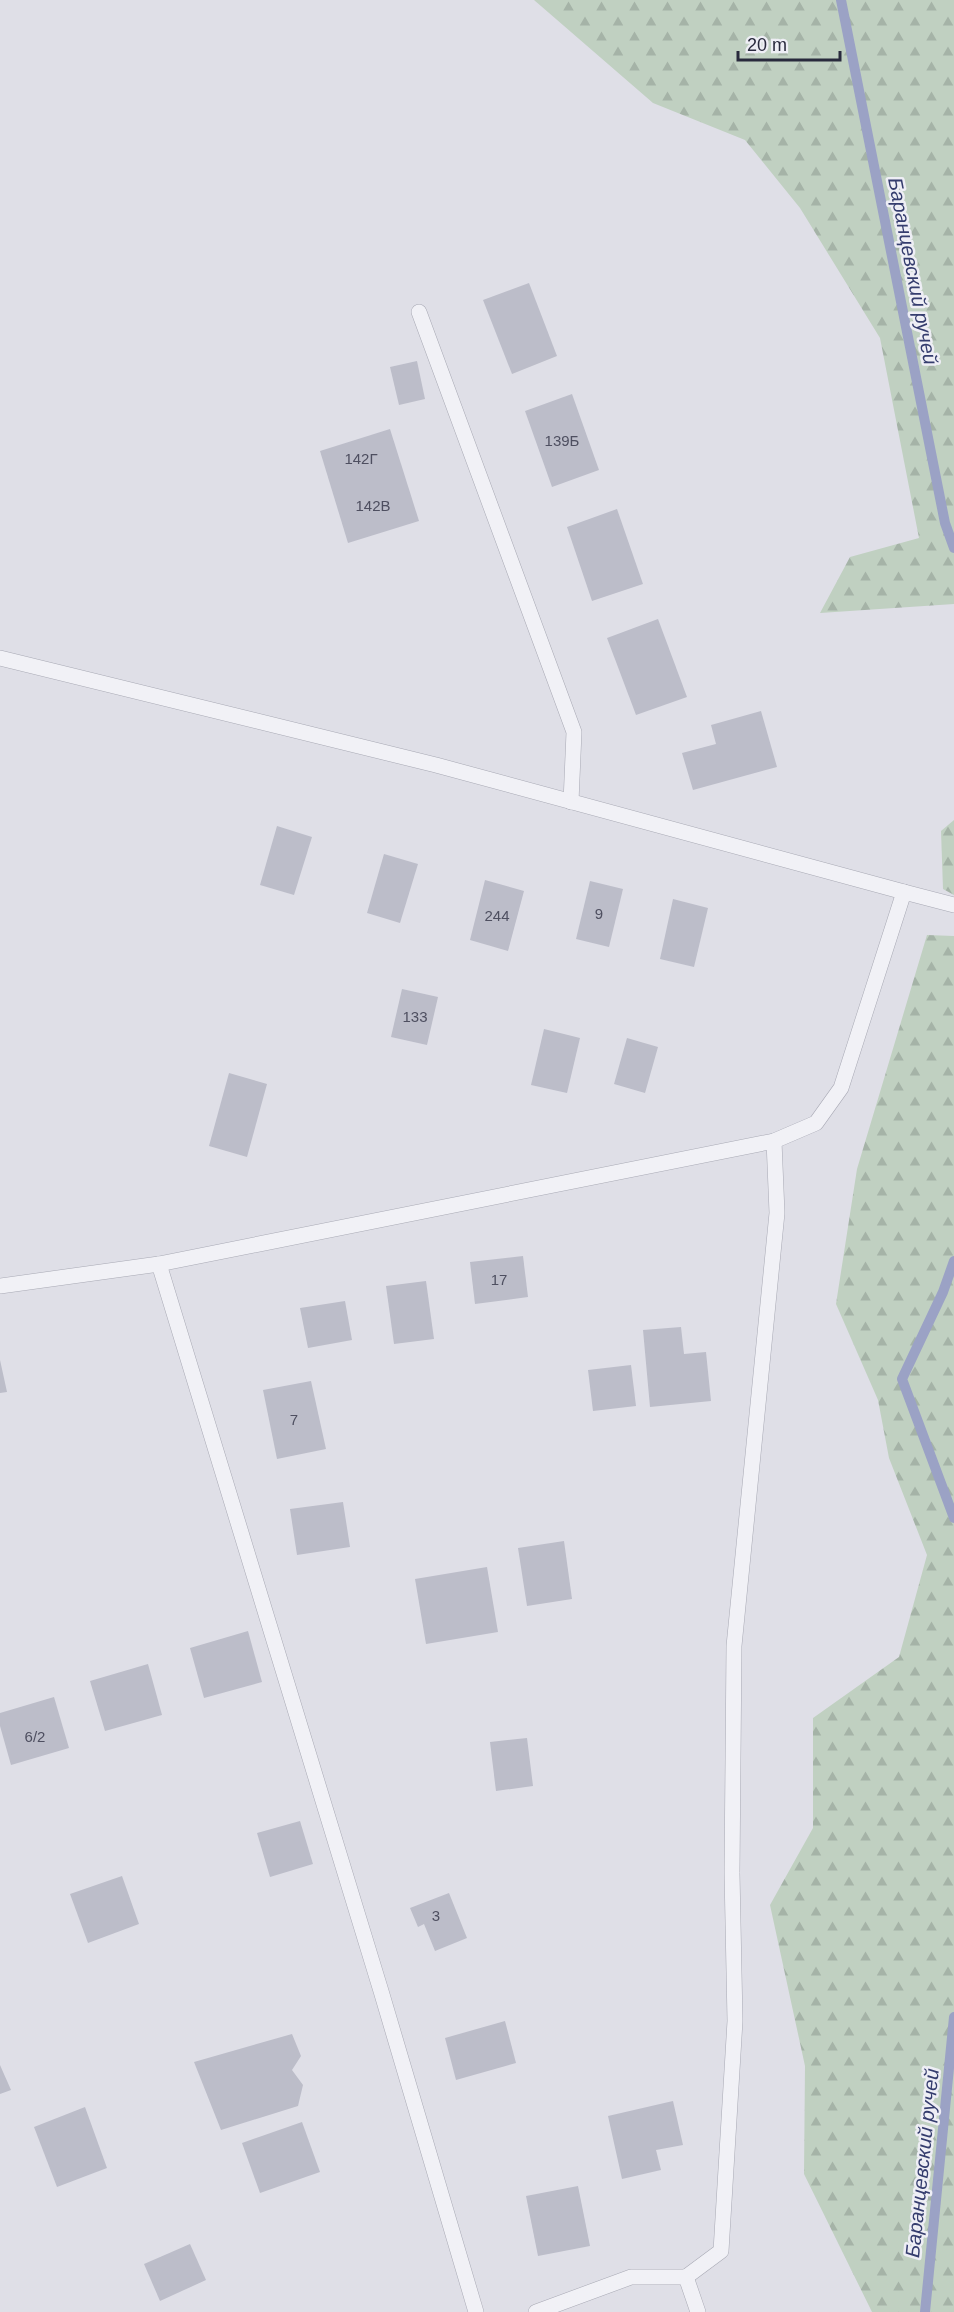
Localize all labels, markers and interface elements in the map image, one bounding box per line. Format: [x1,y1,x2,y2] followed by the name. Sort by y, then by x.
[738,24,840,62] scale bar
[747,35,787,55] text: 20 m
[884,176,942,366] water label: Баранцевский ручей
[545,432,580,449] house number: 139Б
[344,450,378,467] house number: 142Г
[355,497,391,514] house number: 142В
[595,905,603,922] house number: 9
[484,907,510,924] house number: 244
[402,1008,428,1025] house number: 133
[491,1271,507,1288] house number: 17
[290,1411,298,1428] house number: 7
[25,1728,45,1745] house number: 6/2
[432,1907,440,1924] house number: 3
[901,2067,943,2259] water label: Баранцевский ручей

